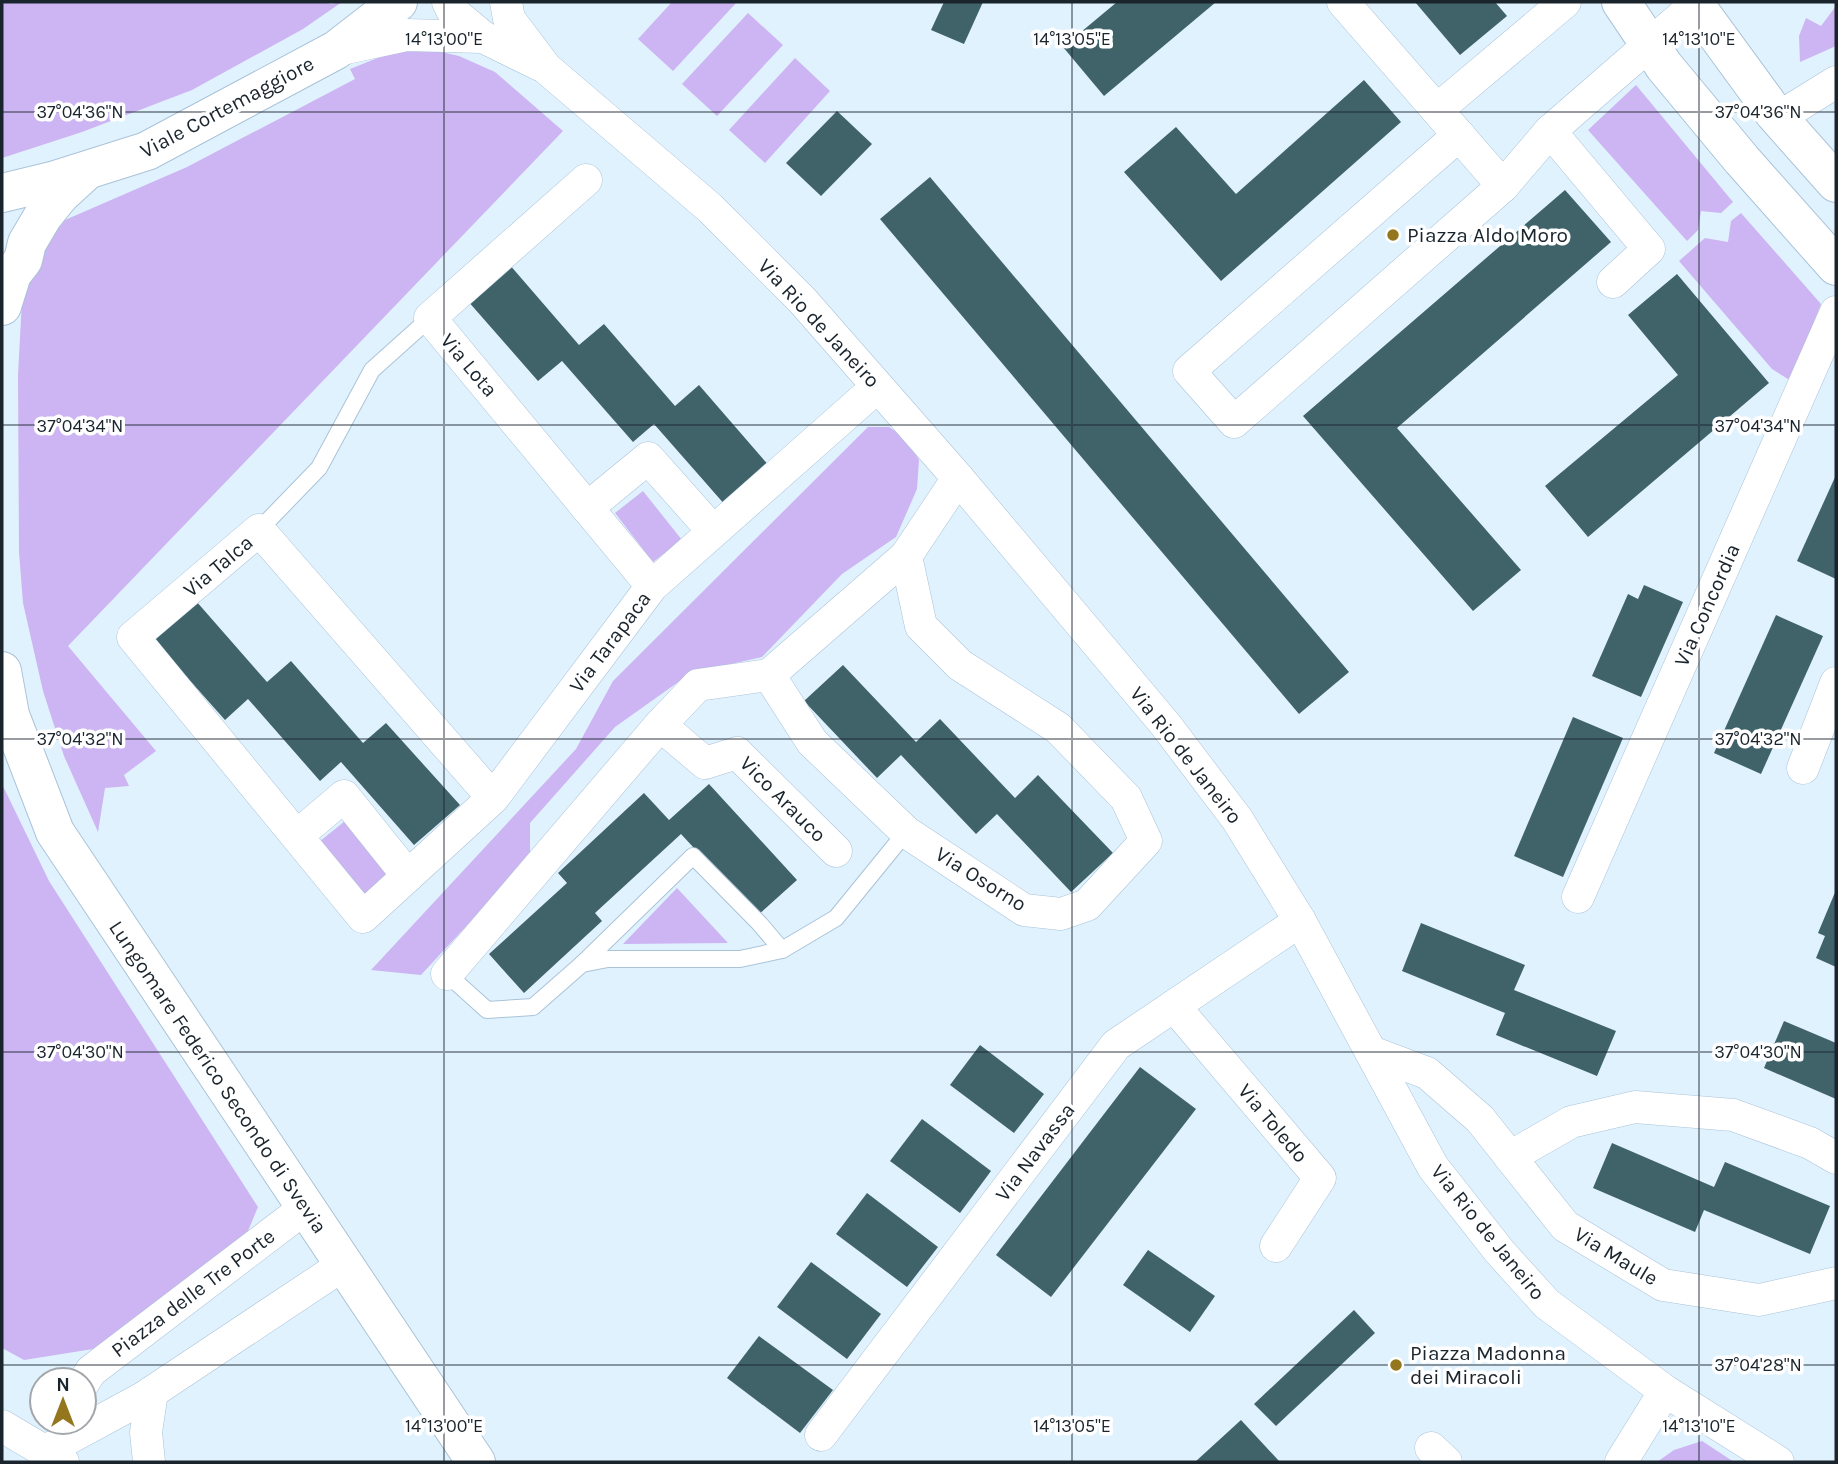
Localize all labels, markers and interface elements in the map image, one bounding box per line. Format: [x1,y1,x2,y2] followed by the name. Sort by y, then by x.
[405,28,483,50] text: 14°13'00"E
[1033,28,1111,50] text: 14°13'05"E
[1662,28,1736,50] text: 14°13'10"E
[136,51,318,163] street label: Viale Cortemaggiore
[36,101,124,123] text: 37°04'36"N
[1714,101,1802,123] text: 37°04'36"N
[1407,223,1568,247] place label: Piazza Aldo Moro
[1385,227,1401,243] marker: Piazza Aldo Moro
[753,254,885,392] street label: Via Rio de Janeiro
[436,328,502,402] street label: Via Lota
[37,415,123,437] text: 37°04'34"N
[1715,415,1801,437] text: 37°04'34"N
[178,530,258,602] street label: Via Talca
[1669,540,1745,670] street label: Via Concordia
[564,587,656,697] street label: Via Tarapaca
[1125,682,1247,828] street label: Via Rio de Janeiro
[36,728,124,750] text: 37°04'32"N
[1714,728,1802,750] text: 37°04'32"N
[735,751,831,847] street label: Vico Arauco
[931,842,1031,916] street label: Via Osorno
[104,916,332,1238] street label: Lungomare Federico Secondo di Svevia
[36,1041,124,1063] text: 37°04'30"N
[1714,1041,1802,1063] text: 37°04'30"N
[1233,1079,1313,1167] street label: Via Toledo
[990,1098,1080,1206] street label: Via Navassa
[1426,1159,1550,1305] street label: Via Rio de Janeiro
[1570,1222,1662,1290] street label: Via Maule
[107,1224,279,1362] street label: Piazza delle Tre Porte
[1410,1341,1566,1389] place label: Piazza Madonna dei Miracoli
[1714,1354,1802,1376] text: 37°04'28"N
[1388,1357,1404,1373] marker: Piazza Madonna dei Miracoli
[28,1366,98,1436] north arrow
[56,1374,70,1396] text: N
[405,1415,483,1437] text: 14°13'00"E
[1033,1415,1111,1437] text: 14°13'05"E
[1662,1415,1736,1437] text: 14°13'10"E

